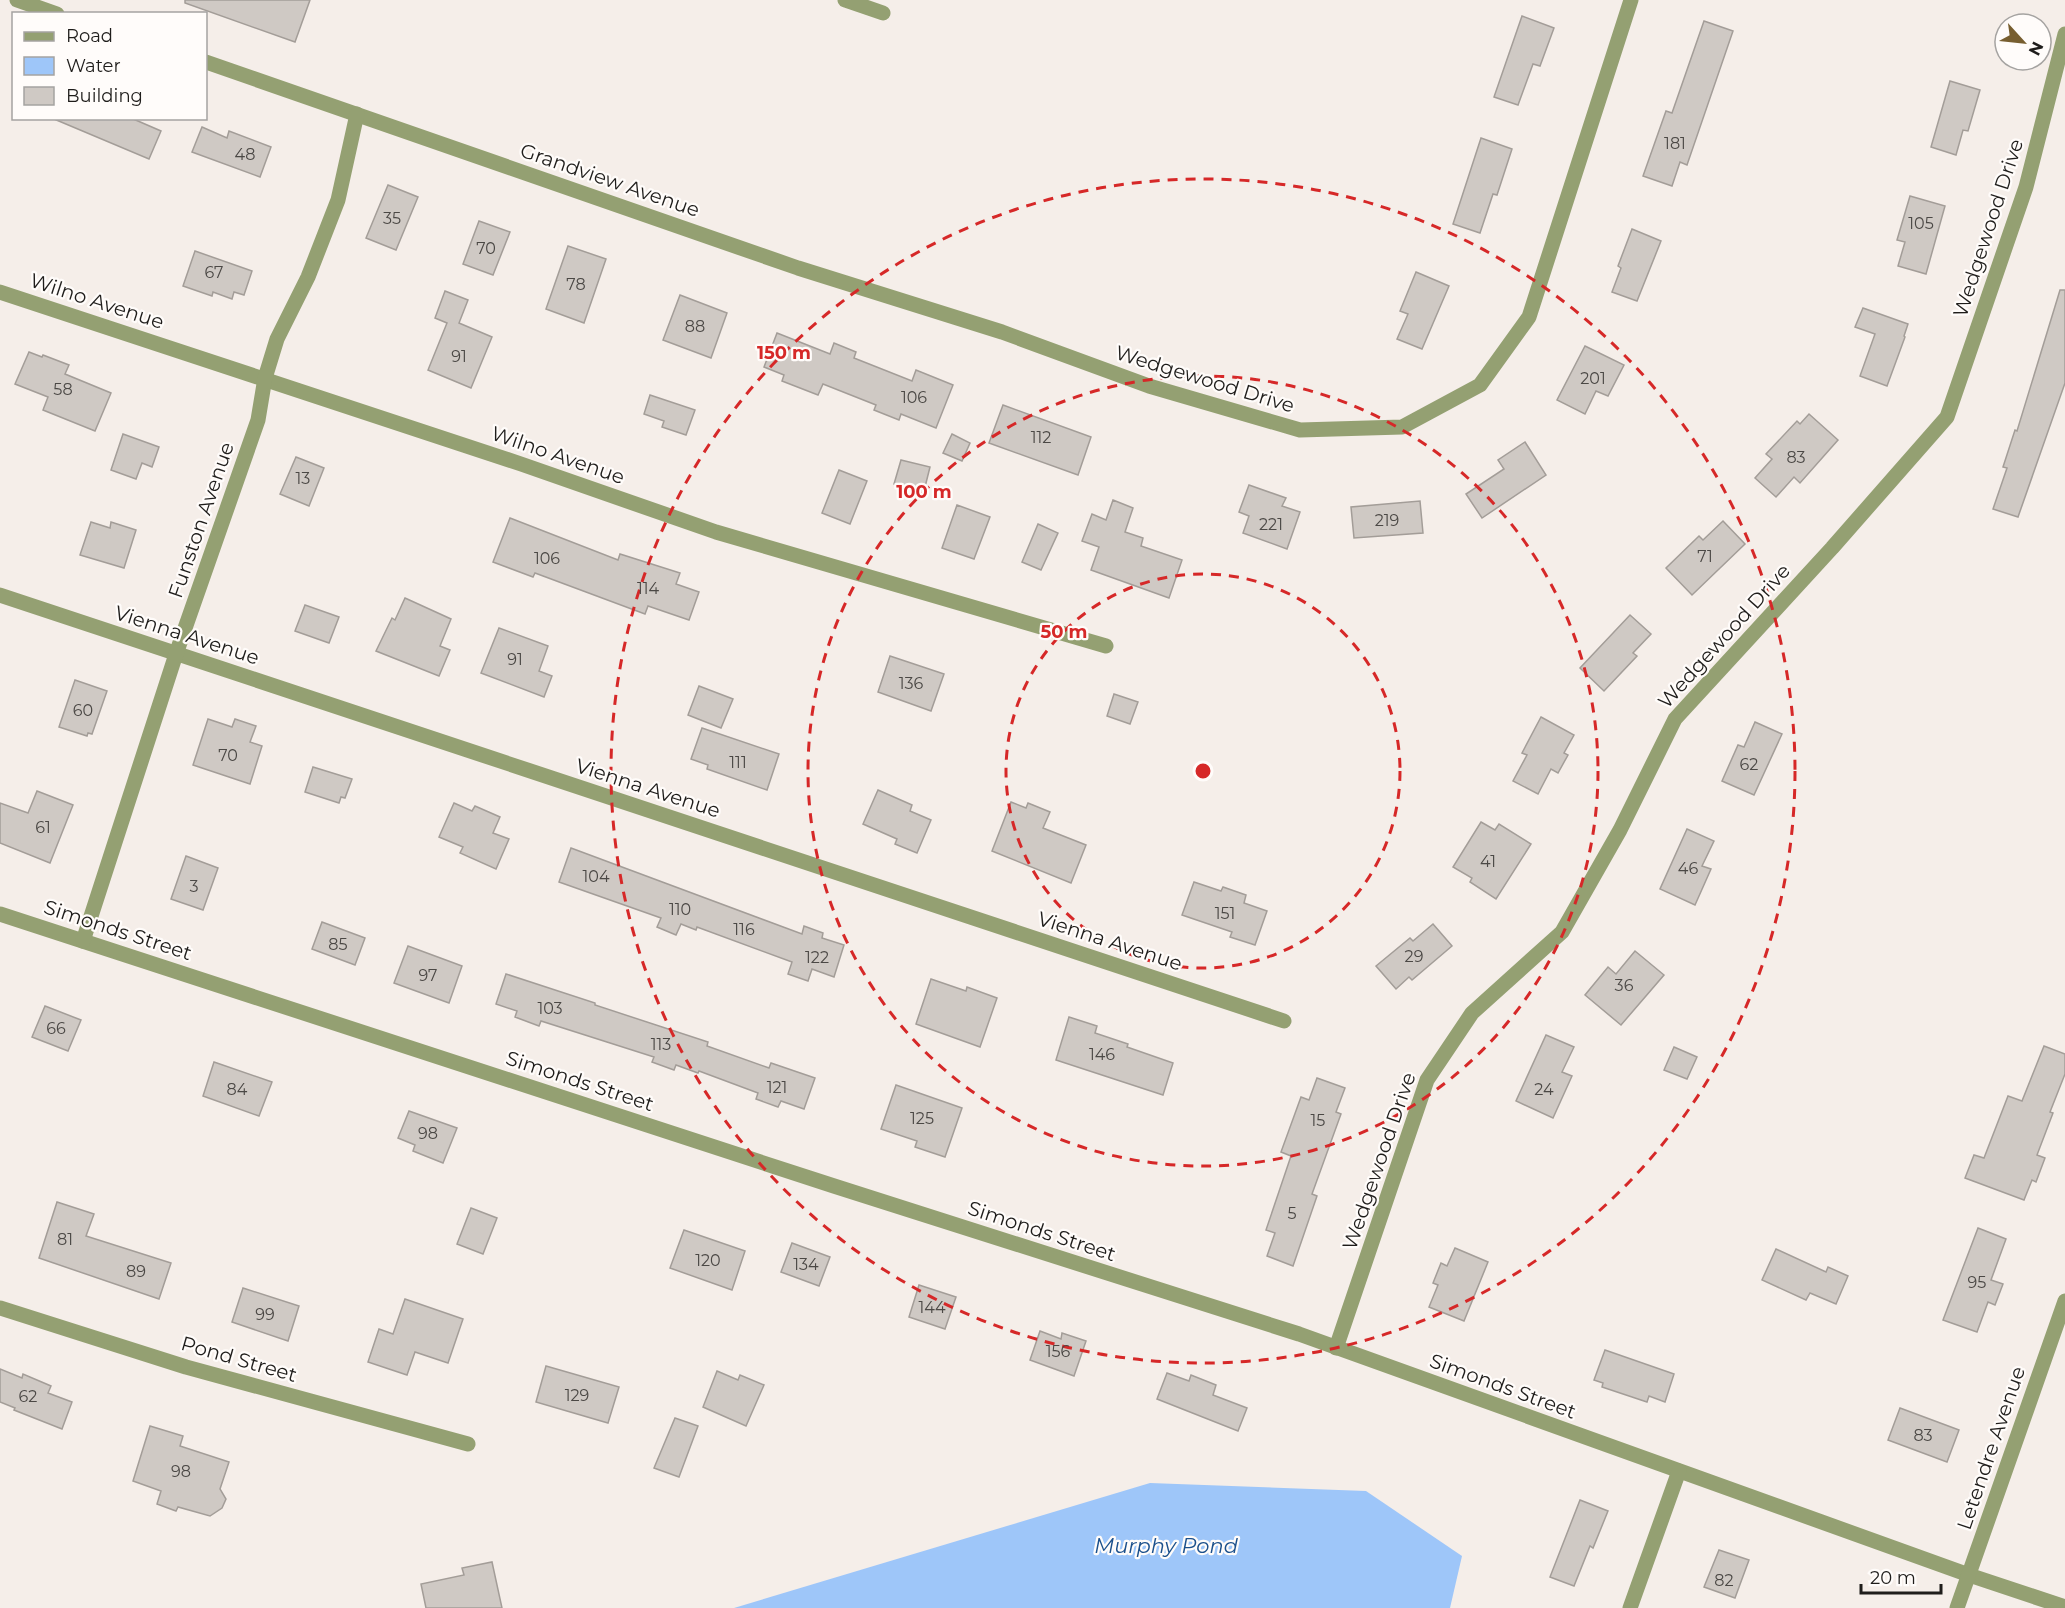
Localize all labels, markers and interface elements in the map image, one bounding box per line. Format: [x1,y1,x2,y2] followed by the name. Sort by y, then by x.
[12,12,207,120] legend
[1993,12,2053,72] north arrow
[66,25,113,47] text: Road
[2025,39,2047,59] text: N
[66,55,121,77] text: Water
[66,85,143,107] text: Building
[1664,134,1686,153] house number: 181
[1948,136,2028,320] street label: Wedgewood Drive
[517,138,703,222] street label: Grandview Avenue
[235,145,255,164] house number: 48
[383,209,401,228] house number: 35
[1908,214,1934,233] house number: 105
[476,239,496,258] house number: 70
[204,263,224,282] house number: 67
[27,268,167,334] street label: Wilno Avenue
[566,275,586,294] house number: 78
[685,317,705,336] house number: 88
[1113,340,1297,418] street label: Wedgewood Drive
[757,342,811,364] text: 150 m
[451,347,467,366] house number: 91
[1580,369,1606,388] house number: 201
[53,380,73,399] house number: 58
[901,388,927,407] house number: 106
[488,421,628,489] street label: Wilno Avenue
[1031,428,1051,447] house number: 112
[163,439,239,601] street label: Funston Avenue
[1786,448,1806,467] house number: 83
[296,469,310,488] house number: 13
[896,481,952,503] text: 100 m
[1375,511,1399,530] house number: 219
[1259,515,1283,534] house number: 221
[1697,547,1713,566] house number: 71
[534,549,560,568] house number: 106
[1653,559,1795,713] street label: Wedgewood Drive
[637,579,659,598] house number: 114
[112,600,262,670] street label: Vienna Avenue
[1041,621,1087,643] text: 50 m
[507,650,523,669] house number: 91
[899,674,924,693] house number: 136
[73,701,93,720] house number: 60
[218,746,238,765] house number: 70
[573,753,723,823] street label: Vienna Avenue
[729,753,747,772] house number: 111
[1740,755,1758,774] house number: 62
[1193,761,1213,781] centre of rings
[35,818,51,837] house number: 61
[1480,852,1496,871] house number: 41
[1678,859,1698,878] house number: 46
[583,867,610,886] house number: 104
[189,877,199,896] house number: 3
[41,895,195,965] street label: Simonds Street
[669,900,691,919] house number: 110
[1215,904,1235,923] house number: 151
[1035,906,1185,976] street label: Vienna Avenue
[733,920,755,939] house number: 116
[328,935,348,954] house number: 85
[1405,947,1423,966] house number: 29
[805,948,829,967] house number: 122
[418,966,438,985] house number: 97
[1615,976,1634,995] house number: 36
[537,999,563,1018] house number: 103
[46,1019,66,1038] house number: 66
[651,1035,671,1054] house number: 113
[1089,1045,1115,1064] house number: 146
[503,1046,657,1116] street label: Simonds Street
[1337,1069,1421,1253] street label: Wedgewood Drive
[767,1078,787,1097] house number: 121
[227,1080,248,1099] house number: 84
[1534,1080,1554,1099] house number: 24
[910,1109,934,1128] house number: 125
[1311,1111,1325,1130] house number: 15
[418,1124,438,1143] house number: 98
[965,1196,1119,1266] street label: Simonds Street
[1287,1204,1297,1223] house number: 5
[57,1230,73,1249] house number: 81
[695,1251,721,1270] house number: 120
[793,1255,819,1274] house number: 134
[126,1262,146,1281] house number: 89
[1968,1273,1986,1292] house number: 95
[919,1298,946,1317] house number: 144
[255,1305,275,1324] house number: 99
[178,1331,300,1387] street label: Pond Street
[1046,1342,1071,1361] house number: 156
[1427,1348,1579,1424] street label: Simonds Street
[1952,1363,2030,1533] street label: Letendre Avenue
[565,1386,589,1405] house number: 129
[19,1387,37,1406] house number: 62
[1913,1426,1933,1445] house number: 83
[171,1462,191,1481] house number: 98
[1094,1533,1239,1558] water label: Murphy Pond
[1861,1557,1940,1595] scale bar
[1870,1567,1916,1589] text: 20 m
[1714,1571,1734,1590] house number: 82

